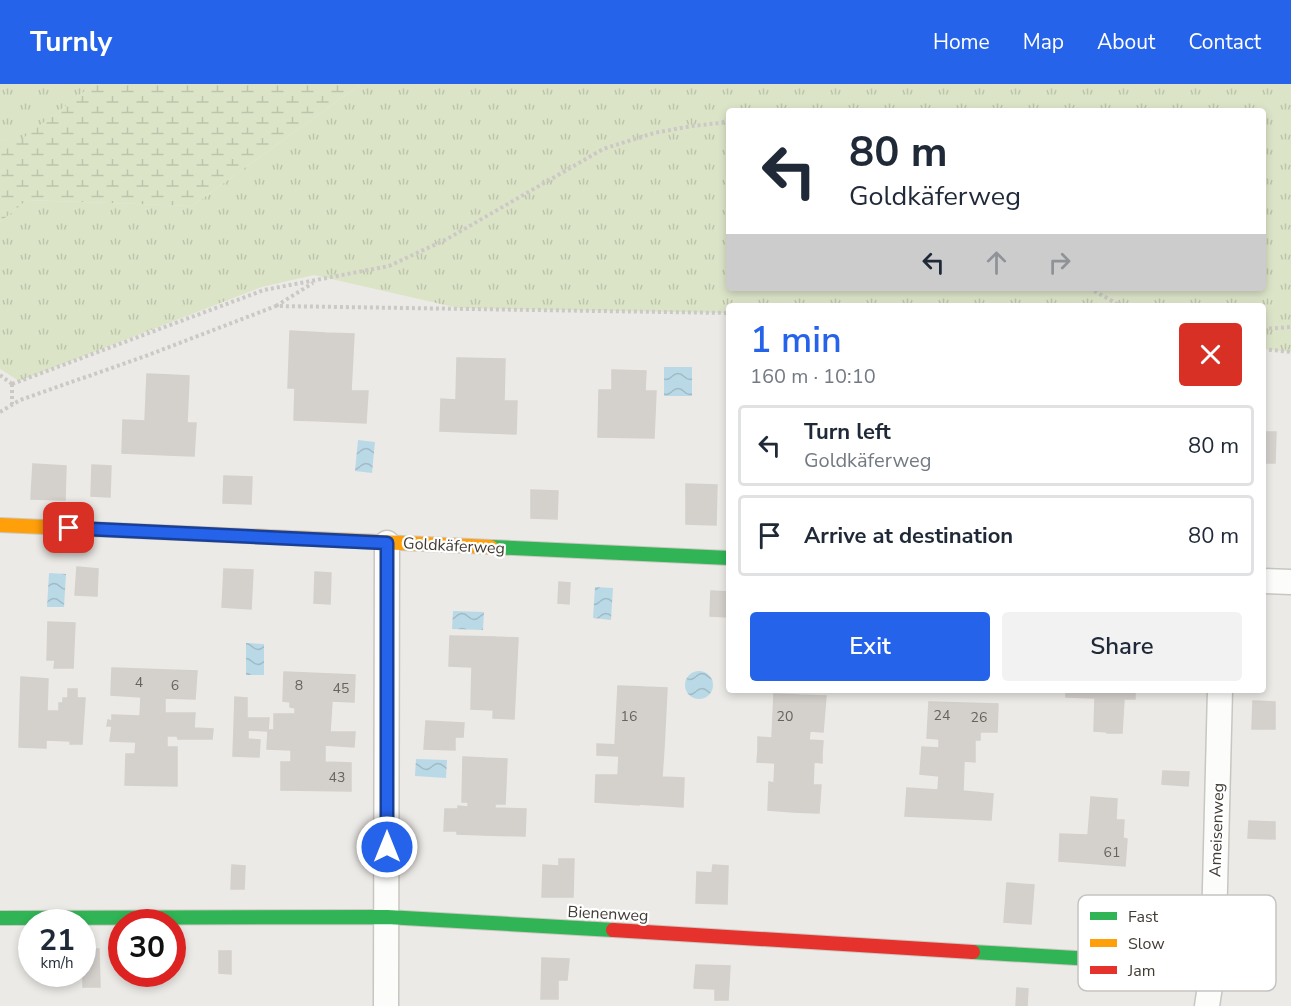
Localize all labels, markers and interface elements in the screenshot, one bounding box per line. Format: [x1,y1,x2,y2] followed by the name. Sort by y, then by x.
[30,23,112,61] text: Turnly
[933,28,990,56] text: Home
[1023,28,1064,56] text: Map
[1097,28,1155,56] text: About
[1188,28,1261,56] text: Contact
[849,124,948,181] text: 80 m
[750,132,828,210] icon: left
[849,178,1021,215] text: Goldkäferweg
[917,246,950,279] icon: left
[980,246,1013,279] icon: ahead
[1043,246,1076,279] icon: right
[750,316,842,365] text: 1 min
[1179,323,1242,386] button: close
[750,363,876,390] text: 160 m · 10:10
[804,417,891,447] text: Turn left
[753,429,786,462] icon: left
[1188,431,1239,461] text: 80 m
[804,447,931,474] text: Goldkäferweg
[43,502,94,553] pin
[52,511,85,544] icon: arrive
[753,519,786,552] icon: arrive
[804,521,1013,551] text: Arrive at destination
[1188,521,1239,551] text: 80 m
[403,532,505,560] street label: Goldkäferweg
[750,612,990,681] button: Exit
[1002,612,1242,681] button: Share
[135,673,143,692] house number: 4
[171,676,179,695] house number: 6
[295,676,303,695] house number: 8
[333,679,349,698] house number: 45
[934,706,950,725] house number: 24
[621,707,637,726] house number: 16
[777,707,793,726] house number: 20
[971,708,987,727] house number: 26
[329,768,345,787] house number: 43
[1204,783,1230,877] street label: Ameisenweg
[355,815,419,879] position arrow
[1104,843,1120,862] house number: 61
[1078,895,1276,991] legend
[567,901,649,927] street label: Bienenweg
[1128,906,1159,928] text: Fast
[108,909,186,987] speed limit sign: 30
[39,920,75,961] text: 21
[1128,933,1165,955] text: Slow
[40,953,74,973] text: km/h
[1127,960,1155,982] text: Jam

